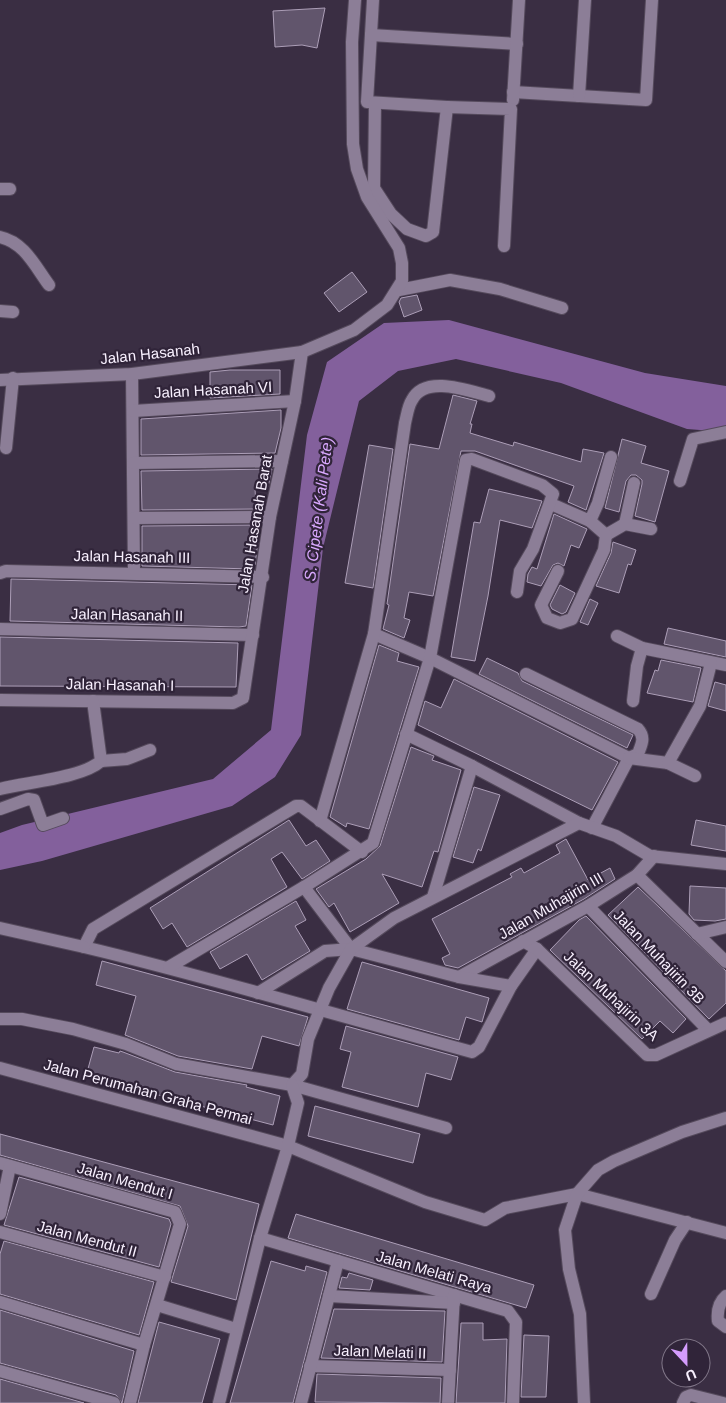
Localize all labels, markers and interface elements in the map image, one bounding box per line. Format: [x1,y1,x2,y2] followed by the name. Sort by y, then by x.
[99,340,201,367] street label: Jalan Hasanah
[153,378,273,401] street label: Jalan Hasanah VI
[301,436,336,582] water label: S. Cipete (Kali Pete)
[234,453,275,594] street label: Jalan Hasanah Barat
[73,547,191,566] street label: Jalan Hasanah III
[71,605,183,624] street label: Jalan Hasanah II
[66,675,174,694] street label: Jalan Hasanah I
[496,869,606,942] street label: Jalan Muhajirin III
[610,906,708,1007] street label: Jalan Muhajirin 3B
[560,947,662,1044] street label: Jalan Muhajirin 3A
[42,1055,254,1128] street label: Jalan Perumahan Graha Permai
[75,1159,175,1202] street label: Jalan Mendut I
[35,1217,139,1260] street label: Jalan Mendut II
[374,1247,494,1296] street label: Jalan Melati Raya
[661,1338,711,1388] north arrow
[333,1341,427,1362] street label: Jalan Melati II
[683,1366,699,1384] text: U

